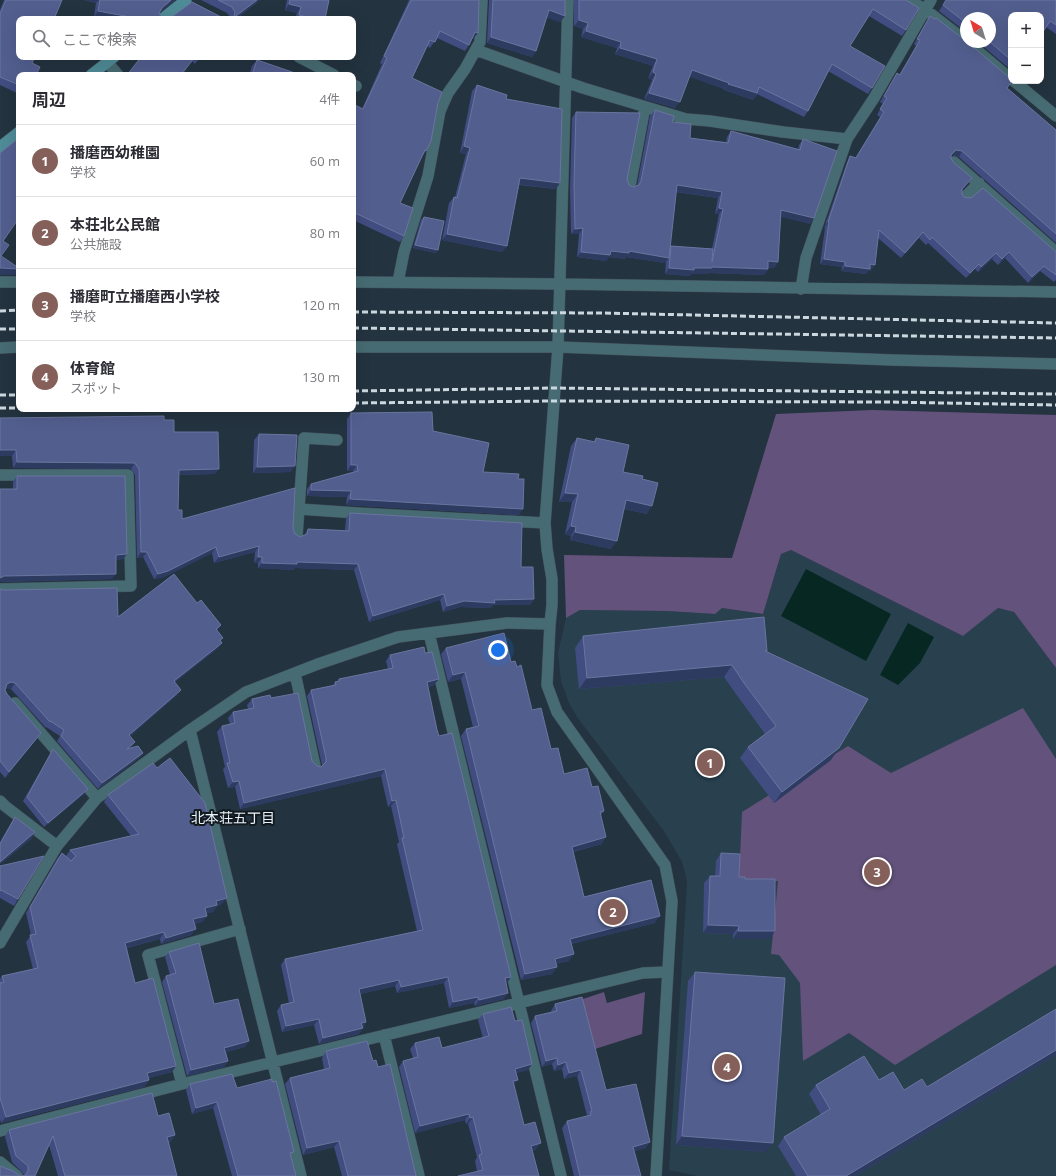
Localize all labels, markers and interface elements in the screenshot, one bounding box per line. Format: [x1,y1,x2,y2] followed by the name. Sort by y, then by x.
[960,12,996,48] north arrow
[1008,12,1044,84] map controls
[1008,12,1044,48] button: +
[16,16,356,60] search box
[30,27,52,49] icon: search
[62,29,137,49] text: ここで検索
[1008,48,1044,84] button: −
[32,88,66,111] text: 周辺
[320,90,340,108] text: 4件
[70,142,160,162] text: 播磨西幼稚園
[41,152,49,170] text: 1
[310,152,340,170] text: 60 m
[70,163,96,181] text: 学校
[70,214,160,234] text: 本荘北公民館
[41,224,49,242] text: 2
[310,224,340,242] text: 80 m
[70,235,122,253] text: 公共施設
[70,286,220,306] text: 播磨町立播磨西小学校
[41,296,49,314] text: 3
[302,296,340,314] text: 120 m
[70,307,96,325] text: 学校
[70,358,115,378] text: 体育館
[41,368,49,386] text: 4
[302,368,340,386] text: 130 m
[70,379,122,397] text: スポット
[488,640,508,660] your location
[697,748,723,778] pin: 1
[191,808,275,827] district label: 北本荘五丁目
[864,857,890,887] pin: 3
[600,897,626,927] pin: 2
[714,1052,740,1082] pin: 4

